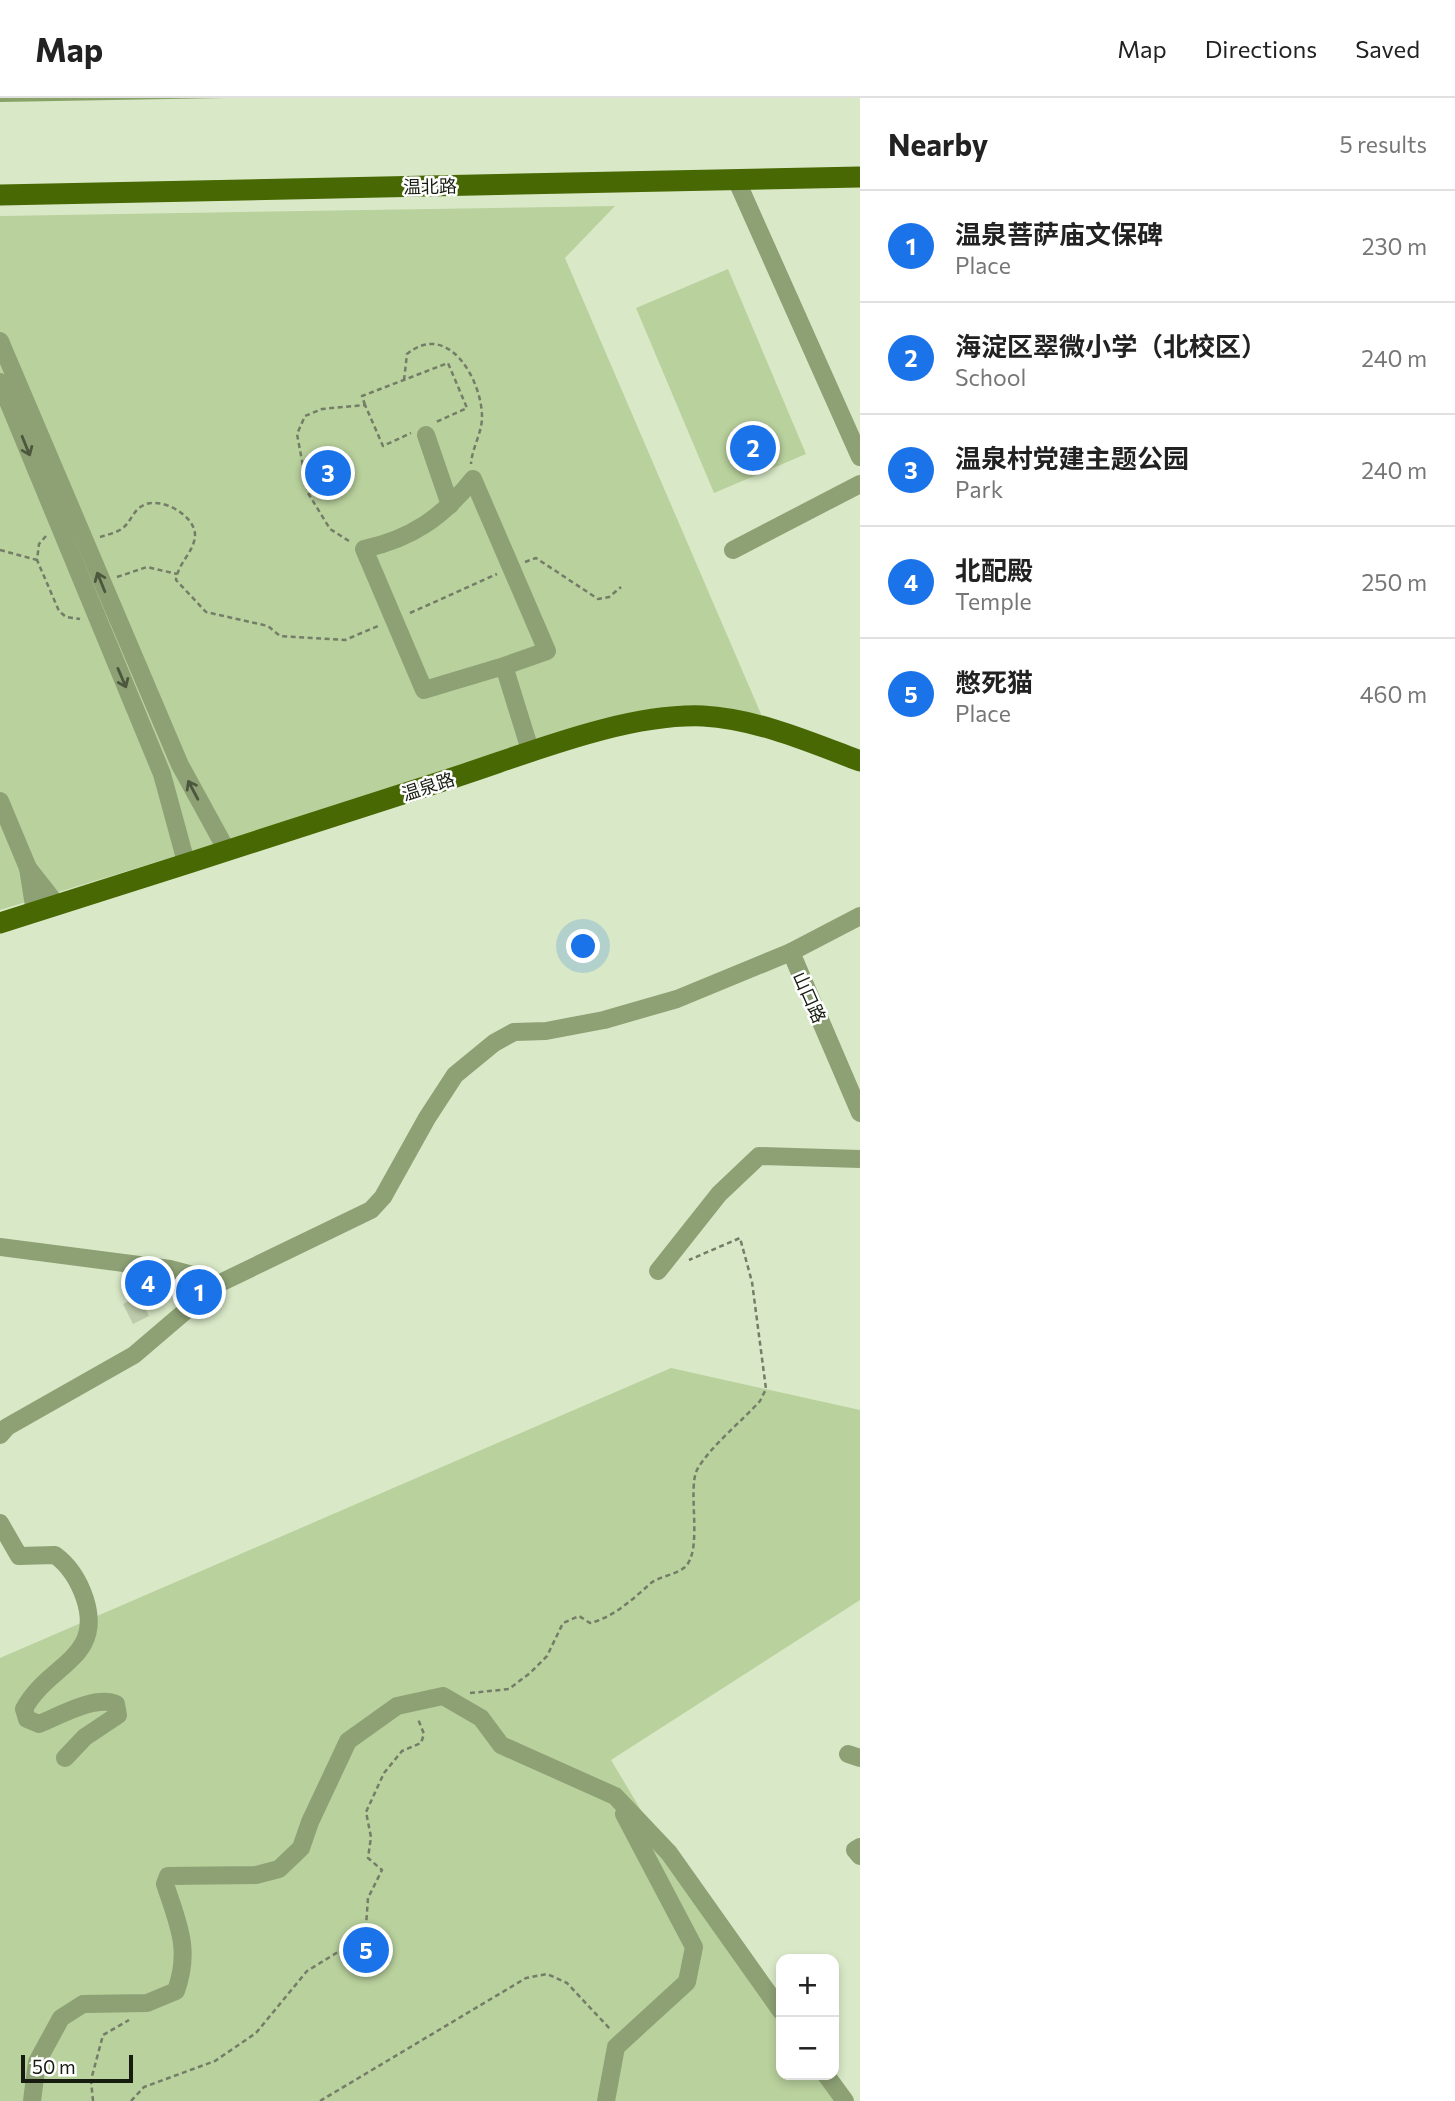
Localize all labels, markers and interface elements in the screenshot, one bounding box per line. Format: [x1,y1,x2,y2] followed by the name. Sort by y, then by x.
[35,28,103,69] text: Map
[1117,34,1167,63] text: Map
[1205,34,1317,63] text: Directions
[1355,34,1420,63] text: Saved
[888,125,988,162] text: Nearby
[1339,130,1427,158] text: 5 results
[403,175,457,197] street label: 温北路
[955,218,1163,249] text: 温泉菩萨庙文保碑
[906,232,916,260] text: 1
[1362,232,1427,260] text: 230 m
[955,251,1011,279] text: Place
[955,330,1267,361] text: 海淀区翠微小学（北校区）
[904,344,918,372] text: 2
[1361,344,1427,372] text: 240 m
[955,363,1026,391] text: School
[730,422,776,474] pin: 2
[20,434,33,456] one-way arrow
[955,442,1189,473] text: 温泉村党建主题公园
[305,447,351,499] pin: 3
[904,456,918,484] text: 3
[1361,456,1427,484] text: 240 m
[955,475,1003,503] text: Park
[955,554,1033,585] text: 北配殿
[904,568,918,596] text: 4
[1362,568,1427,596] text: 250 m
[94,571,107,593] one-way arrow
[955,587,1032,615] text: Temple
[955,666,1033,697] text: 憋死猫
[116,667,129,689] one-way arrow
[904,680,918,708] text: 5
[1360,680,1427,708] text: 460 m
[955,699,1011,727] text: Place
[399,767,457,805] street label: 温泉路
[185,780,199,801] one-way arrow
[566,929,600,963] your location
[789,968,831,1026] street label: 山口路
[125,1257,171,1309] pin: 4
[176,1266,222,1318] pin: 1
[343,1924,389,1976] pin: 5
[776,1954,839,2080] map controls
[776,1954,839,2017] button: +
[776,2017,839,2080] button: −
[21,2052,133,2084] scale bar
[32,2055,76,2078] text: 50 m

